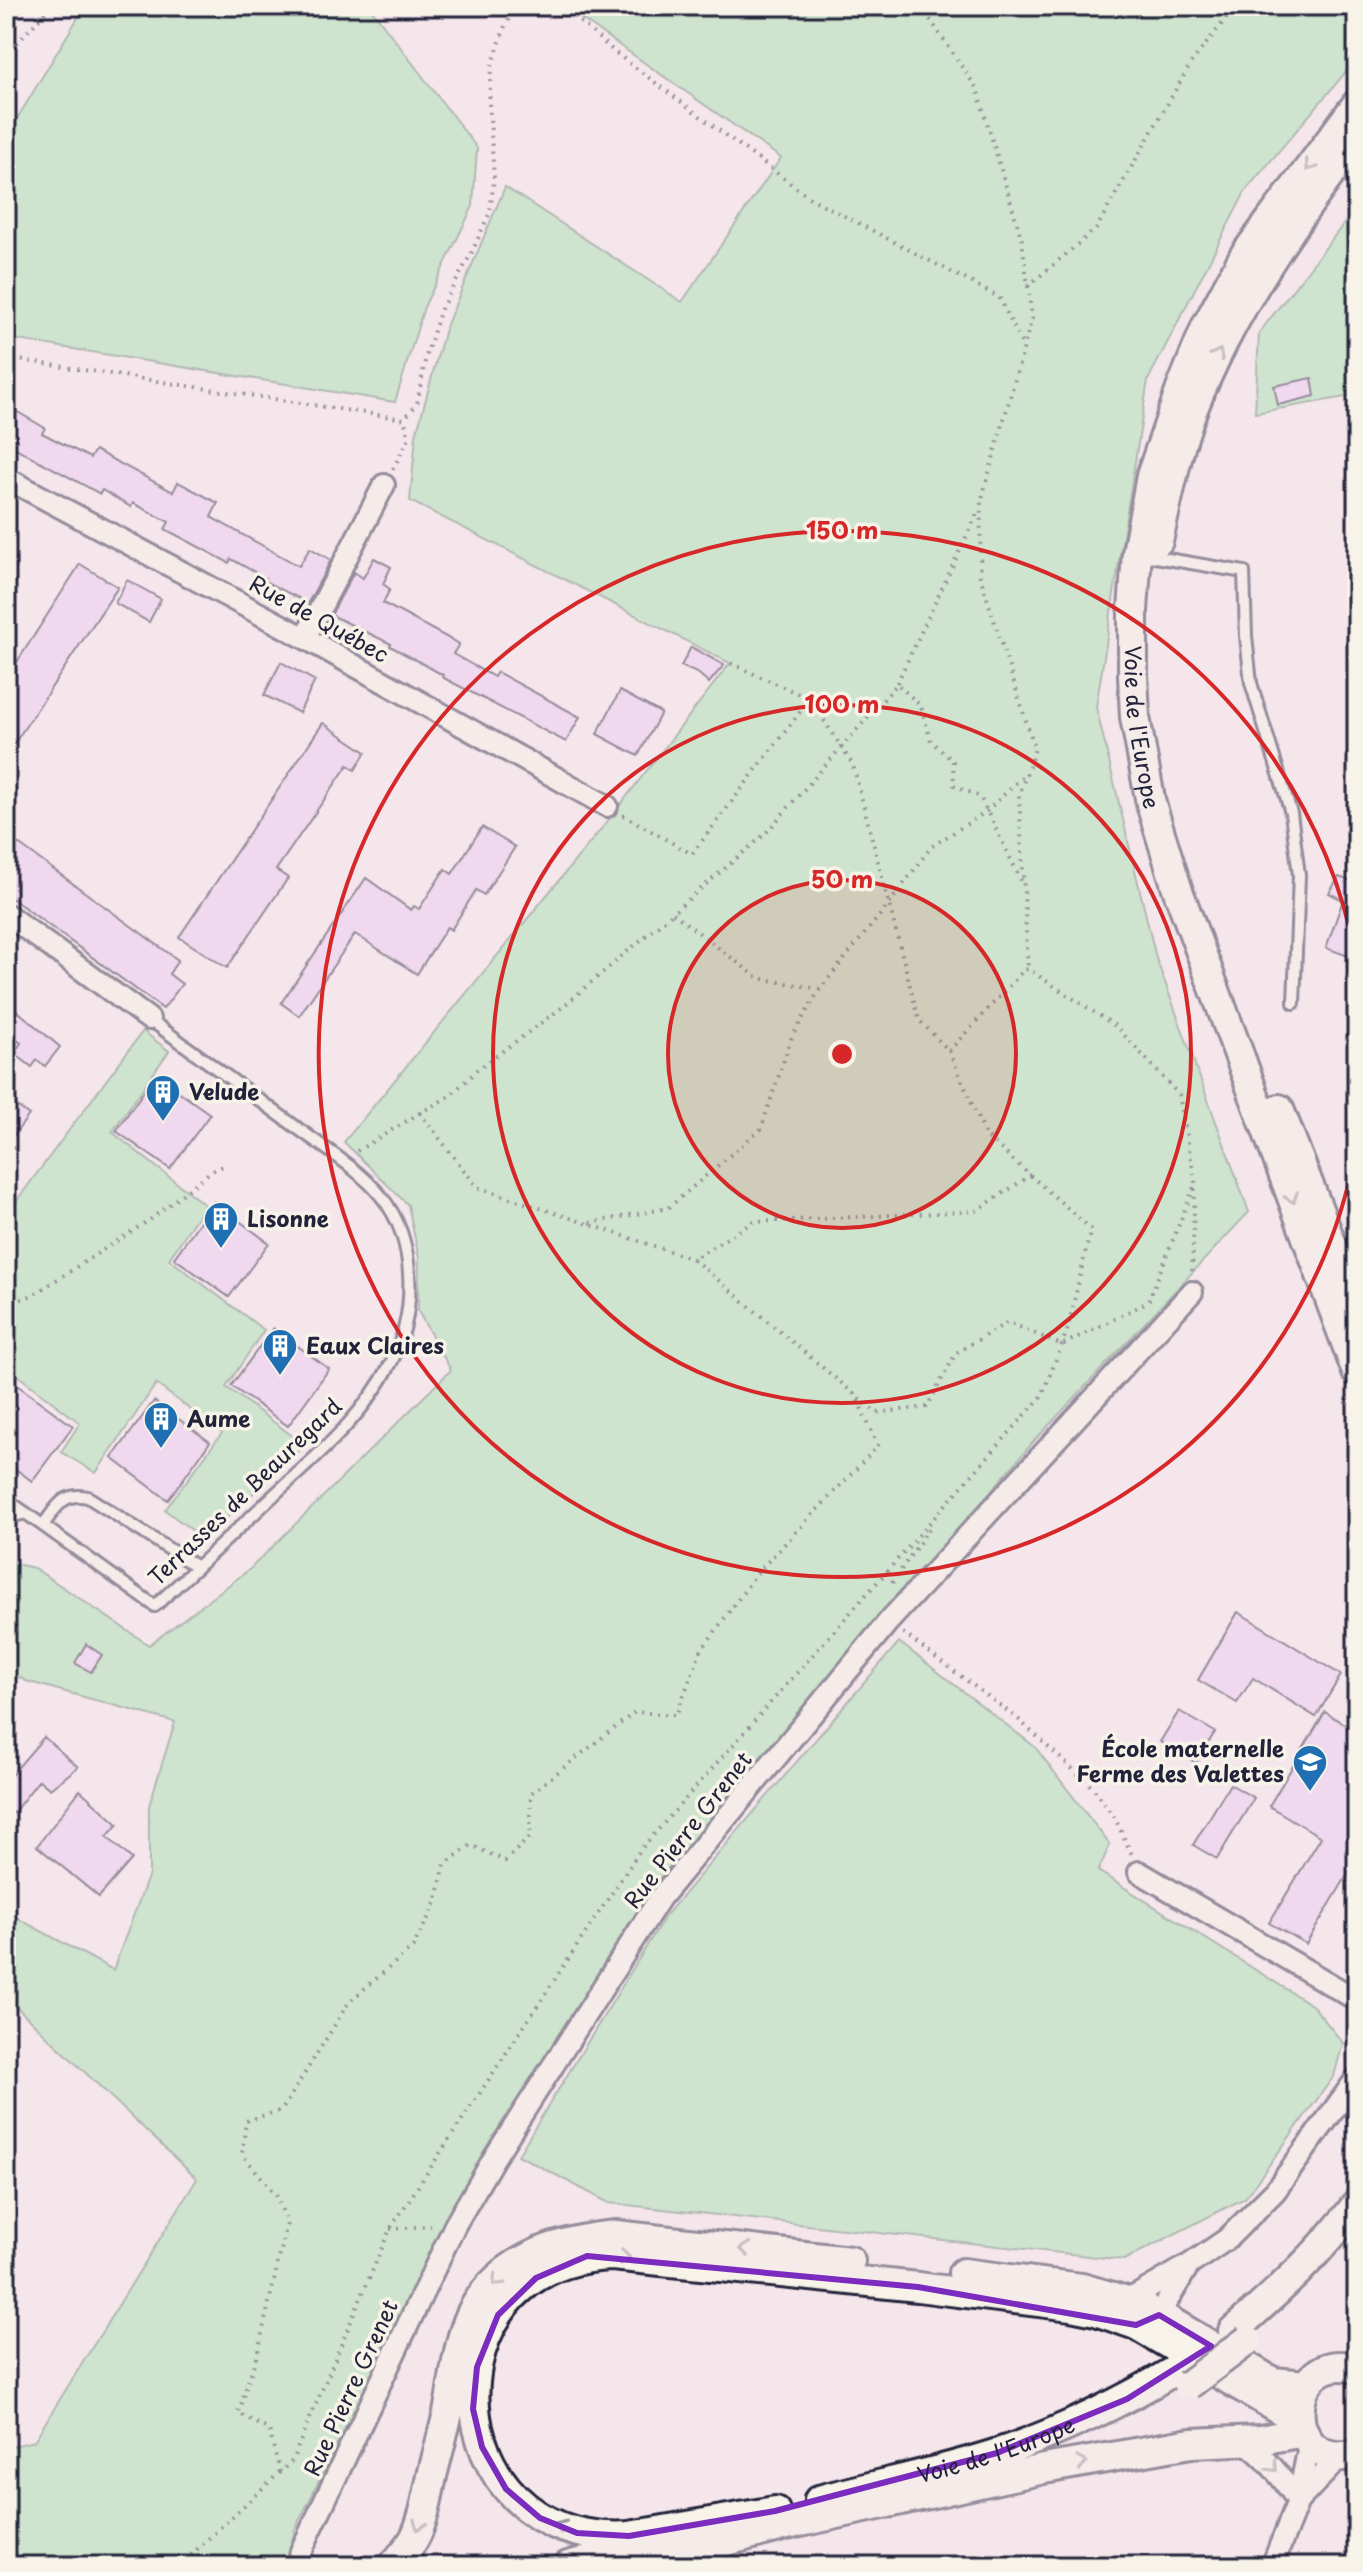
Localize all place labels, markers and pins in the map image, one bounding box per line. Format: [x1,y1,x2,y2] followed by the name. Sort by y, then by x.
[828,1040,856,1068] centre of rings
[144,1073,182,1123] building icon: Velude
[189,1074,259,1107] place label: Velude
[202,1200,240,1250] building icon: Lisonne
[247,1201,329,1234] place label: Lisonne
[261,1327,299,1377] building icon: Eaux Claires
[306,1328,444,1361] place label: Eaux Claires
[142,1400,180,1450] building icon: Aume
[187,1401,250,1434] place label: Aume
[1076,1731,1284,1789] place label: École maternelle Ferme des Valettes
[1291,1743,1329,1793] school or university icon: École maternelle Ferme des Valettes

